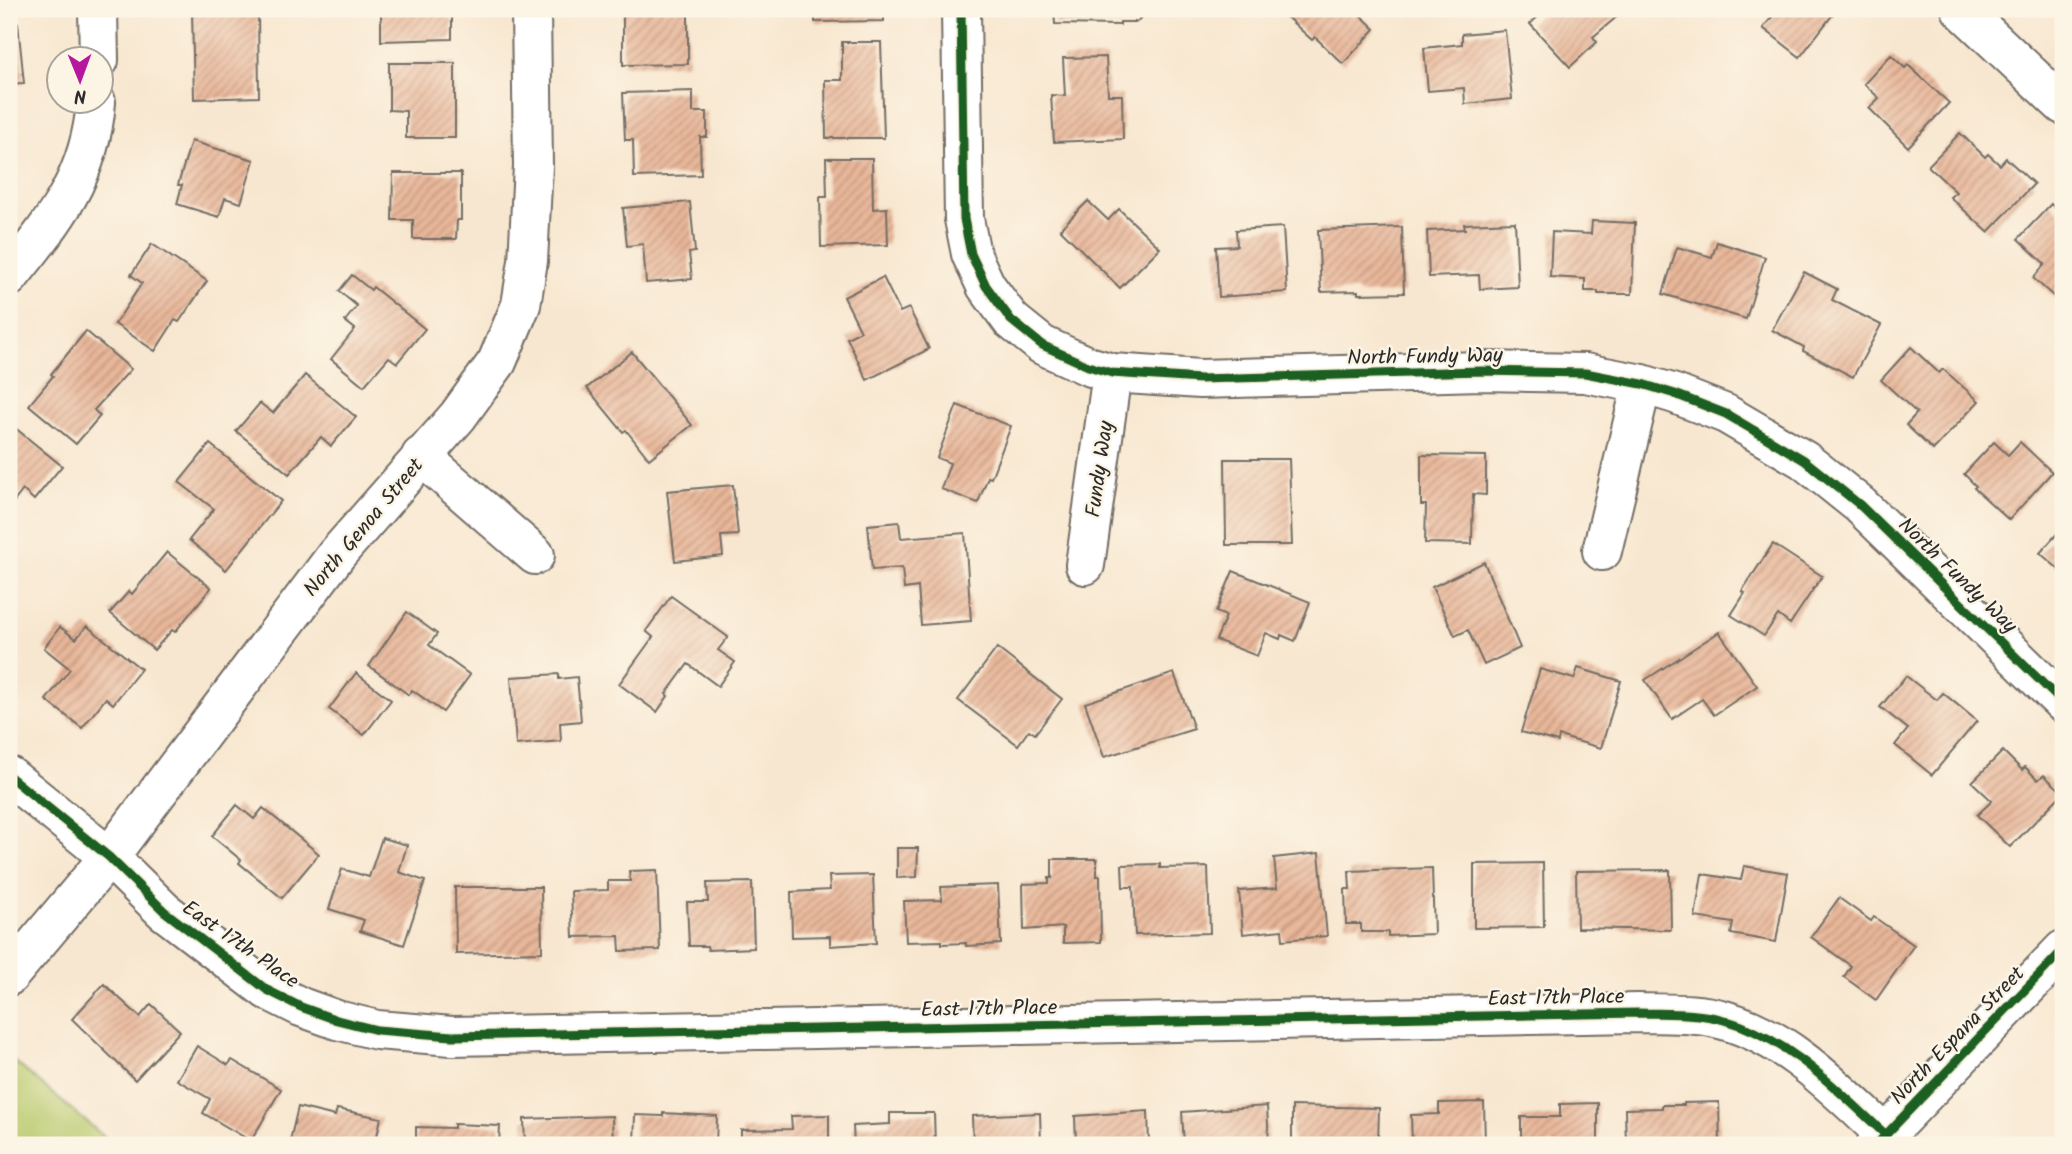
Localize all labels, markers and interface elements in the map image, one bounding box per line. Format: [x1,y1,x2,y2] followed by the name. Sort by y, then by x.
[46,46,116,116] north arrow
[74,80,87,110] text: N
[1347,340,1503,375] street label: North Fundy Way
[1077,419,1124,520] street label: Fundy Way
[296,450,433,605] street label: North Genoa Street
[1890,510,2025,642] street label: North Fundy Way
[175,892,306,998] street label: East 17th Place
[1883,958,2034,1113] street label: North Espana Street
[1487,981,1625,1016] street label: East 17th Place
[920,992,1058,1027] street label: East 17th Place

